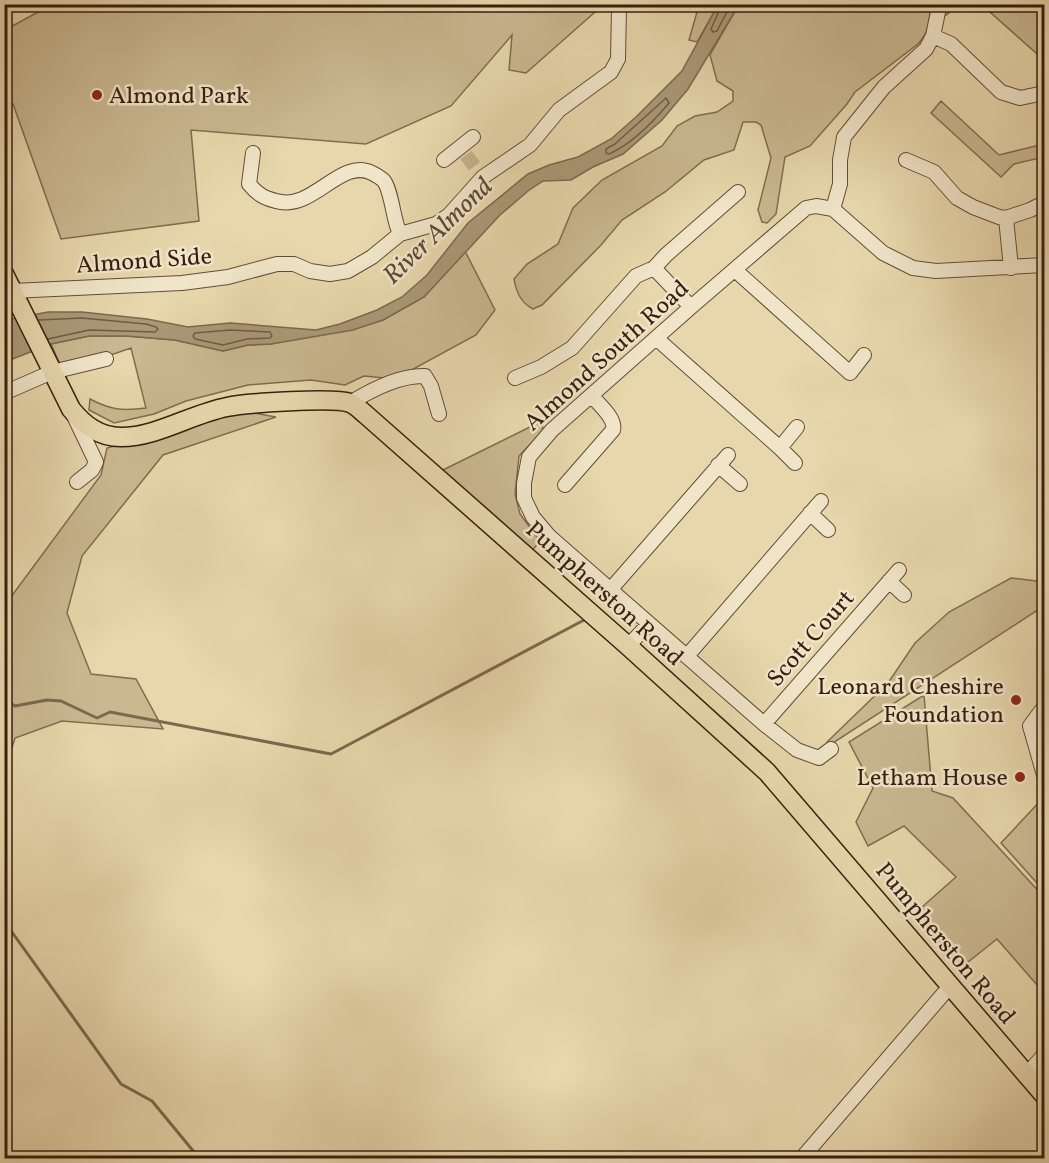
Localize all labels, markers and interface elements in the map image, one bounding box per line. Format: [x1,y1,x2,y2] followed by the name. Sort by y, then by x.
[109,80,249,114] place label: Almond Park
[90,88,104,102] marker: Almond Park
[375,169,502,293] water label: River Almond
[75,240,213,284] street label: Almond Side
[517,273,697,440] street label: Almond South Road
[517,514,690,675] street label: Pumpherston Road
[760,583,863,695] street label: Scott Court
[817,671,1004,733] place label: Leonard Cheshire Foundation
[1009,693,1023,707] marker: Leonard Cheshire Foundation
[856,762,1008,796] place label: Letham House
[1013,770,1027,784] marker: Letham House
[866,856,1023,1033] street label: Pumpherston Road

